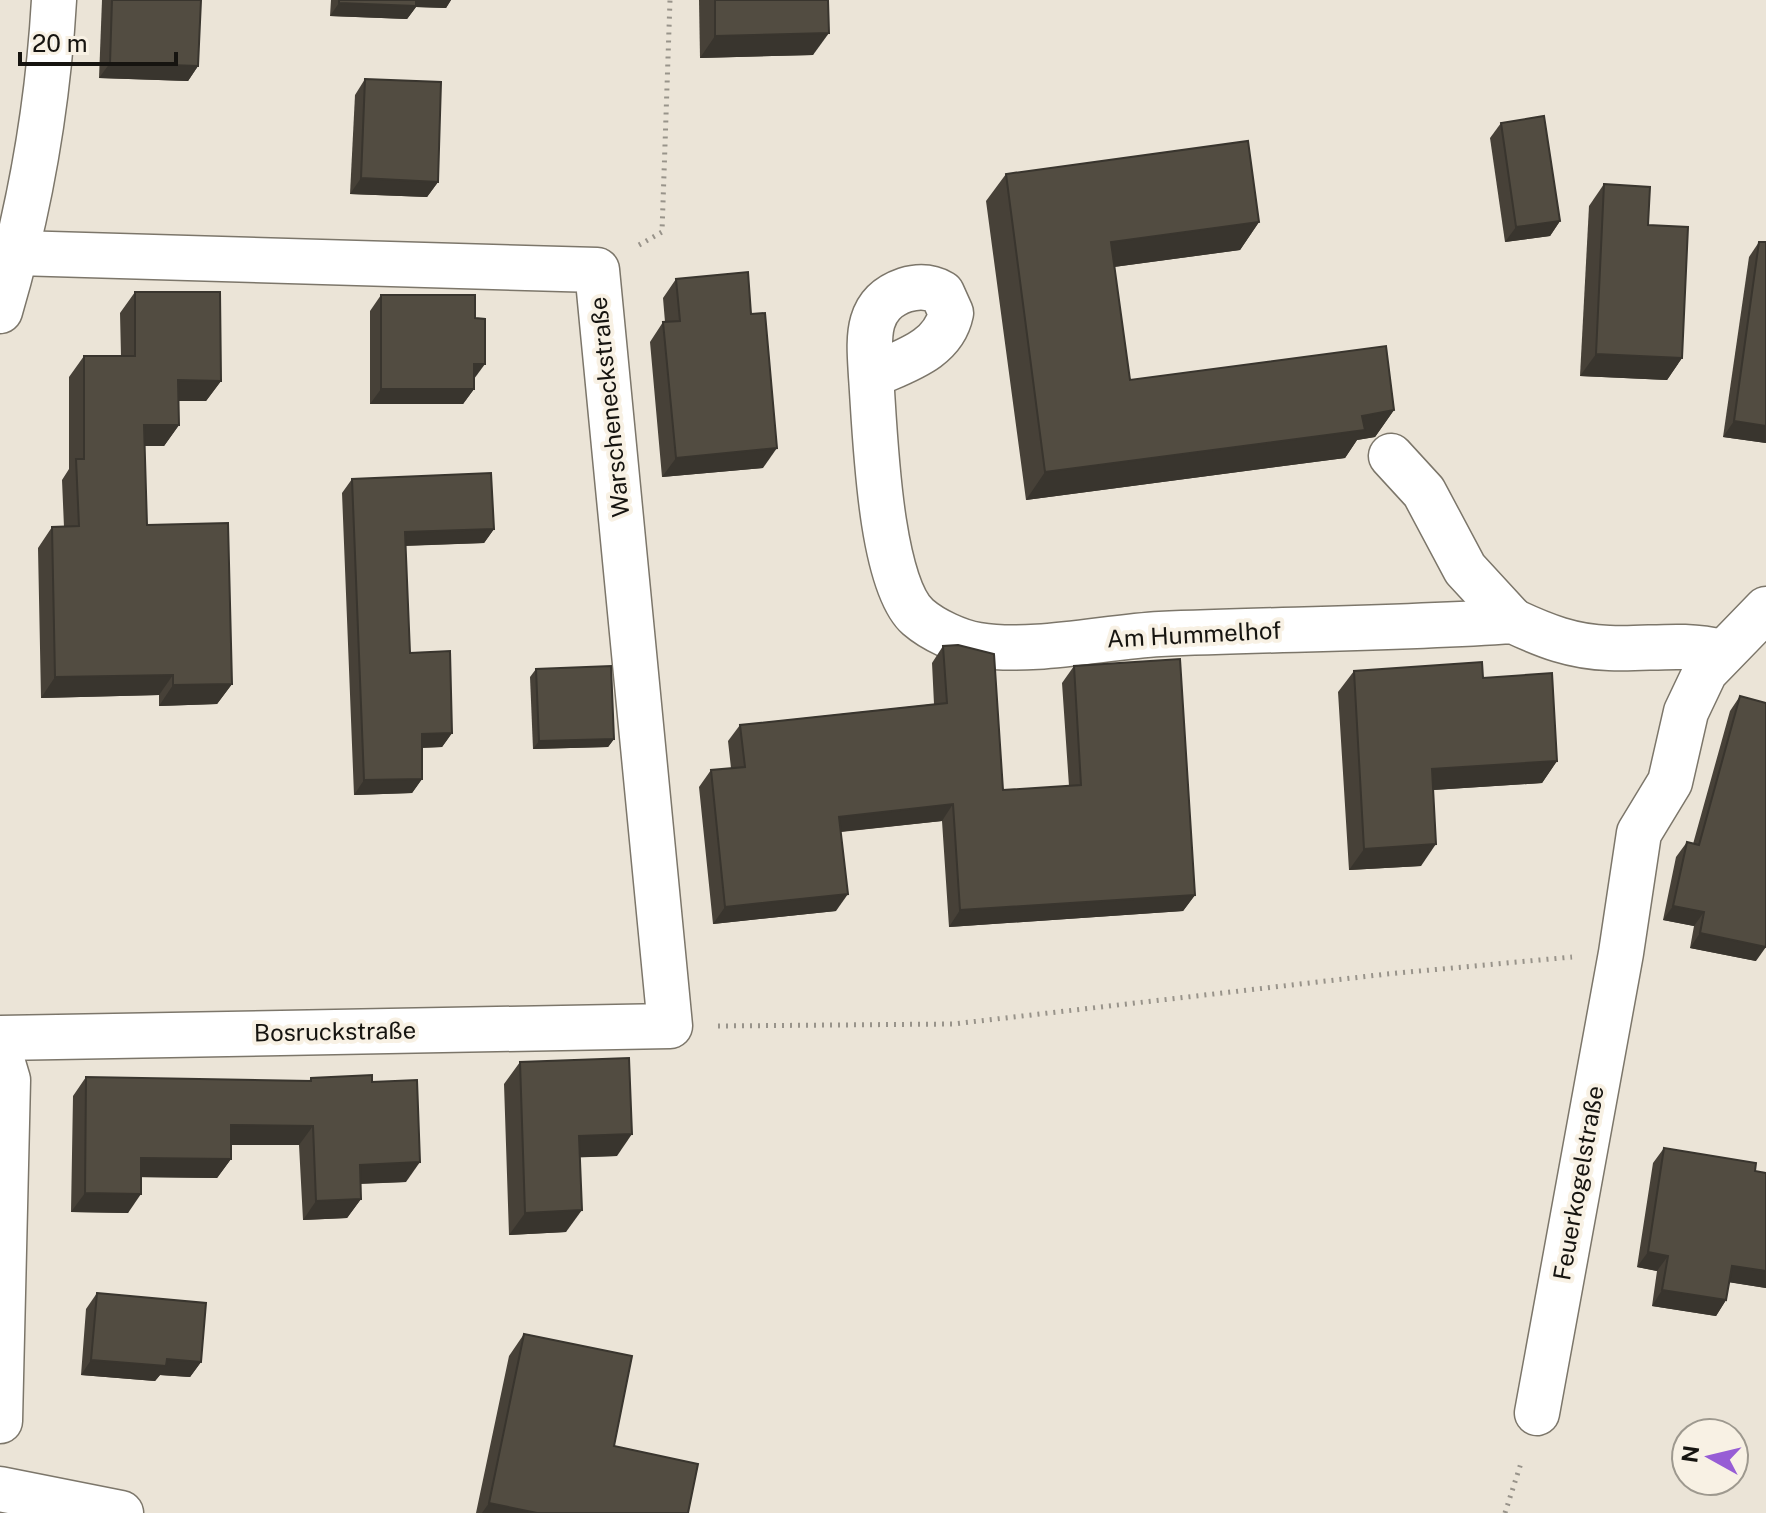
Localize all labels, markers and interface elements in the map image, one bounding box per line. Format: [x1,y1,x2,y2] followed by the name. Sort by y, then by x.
[20,16,176,66] scale bar
[32,29,88,57] text: 20 m
[584,295,635,519] street label: Warscheneckstraße
[1106,615,1282,653] street label: Am Hummelhof
[254,1016,416,1046] street label: Bosruckstraße
[1547,1083,1609,1282] street label: Feuerkogelstraße
[1670,1417,1750,1497] north arrow
[1676,1444,1704,1465] text: N

